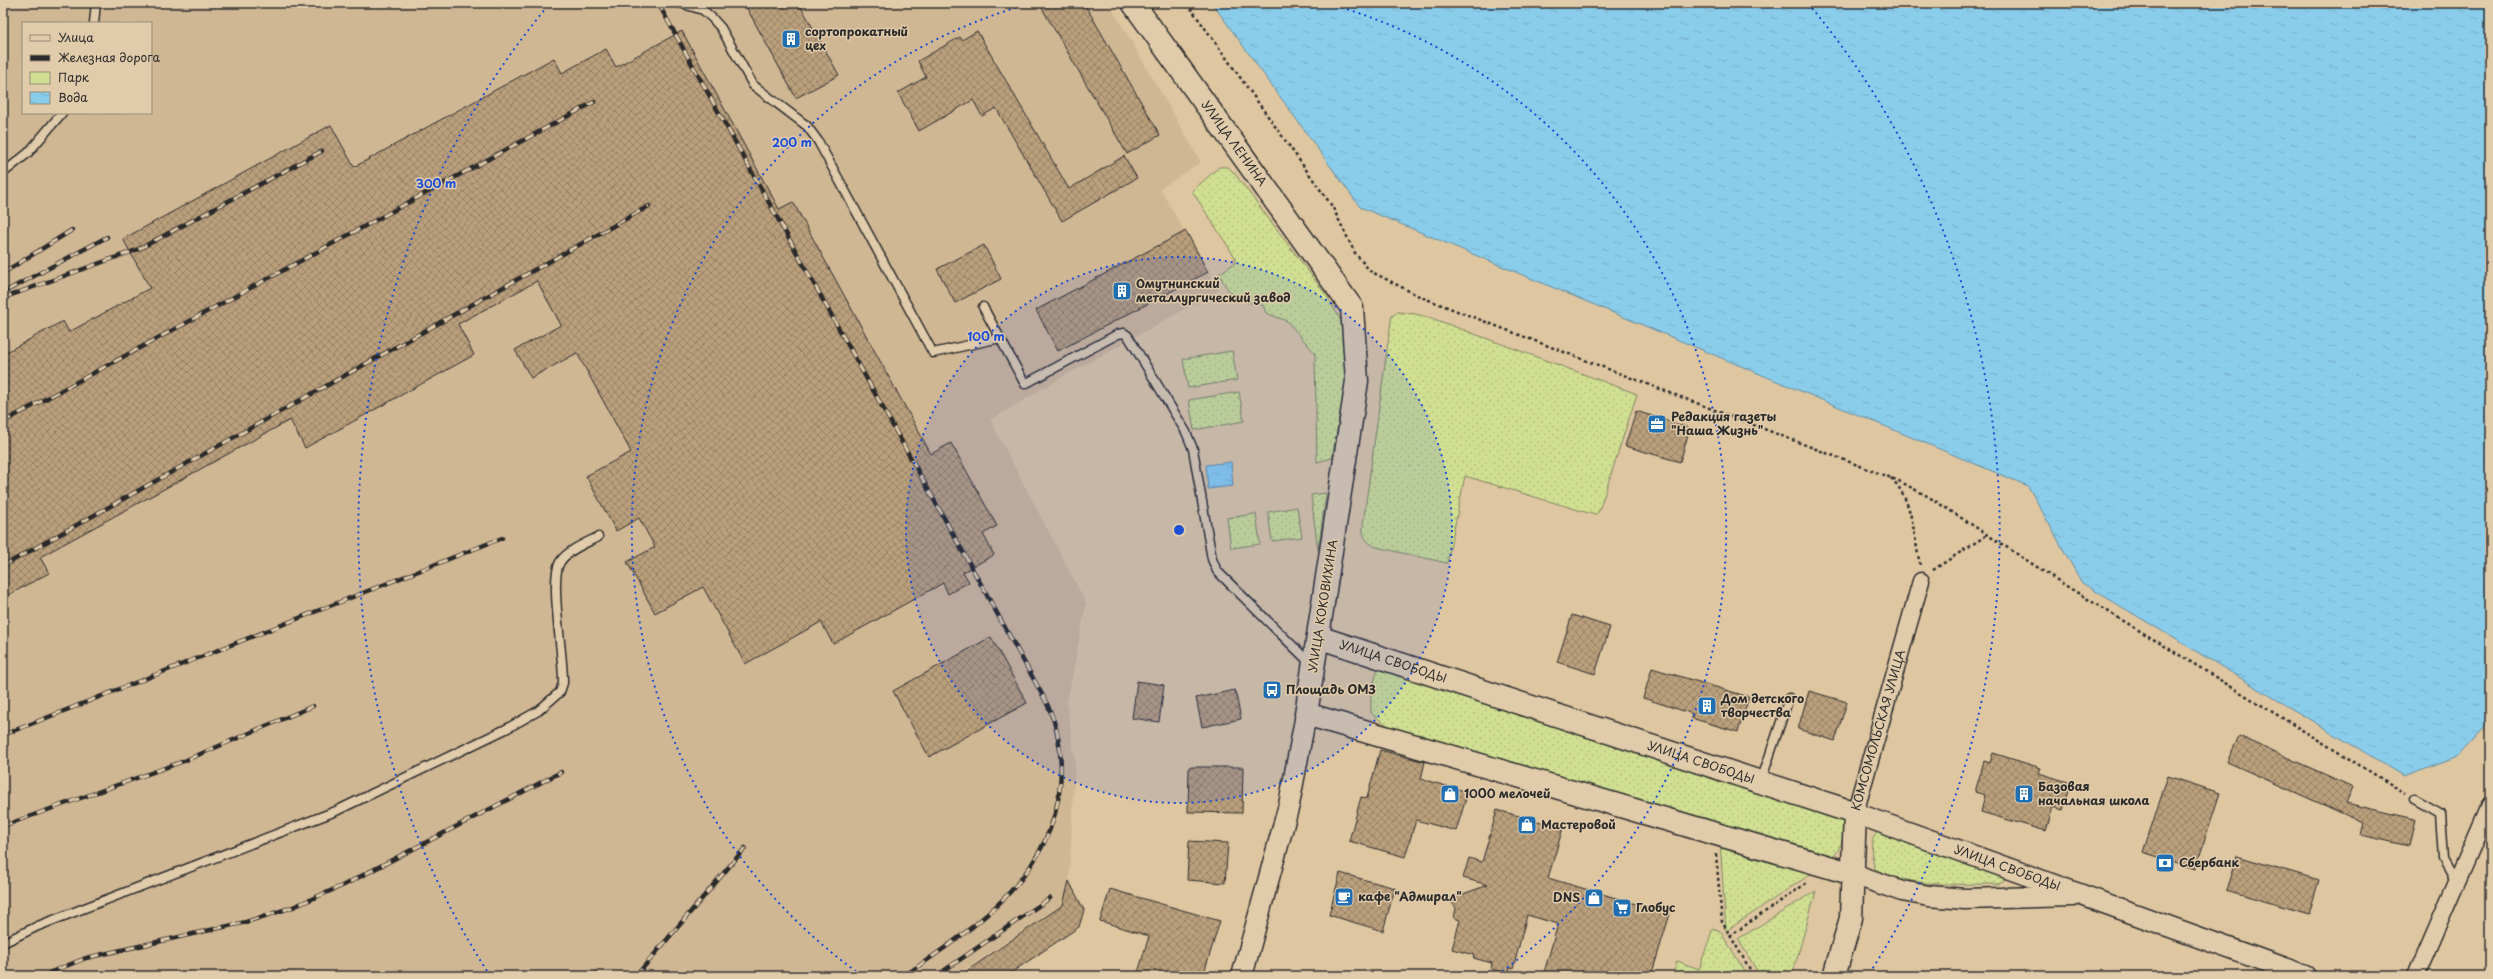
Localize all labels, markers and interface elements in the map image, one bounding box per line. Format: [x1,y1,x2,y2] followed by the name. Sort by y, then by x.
[22,22,152,114] legend
[805,22,908,54] place label: сортопрокатный цех
[58,28,94,46] text: Улица
[780,28,802,50] building icon: сортопрокатный цех
[58,48,161,66] text: Железная дорога
[58,68,90,86] text: Парк
[58,88,88,106] text: Вода
[1198,96,1272,189] street label: УЛИЦА ЛЕНИНА
[772,133,812,151] text: 200 m
[416,174,456,192] text: 300 m
[1136,274,1291,306] place label: Омутнинский металлургический завод
[1111,280,1133,302] building icon: Омутнинский металлургический завод
[967,327,1005,345] text: 100 m
[1671,407,1776,439] place label: Редакция газеты "Наша Жизнь"
[1646,413,1668,435] office icon: Редакция газеты "Наша Жизнь"
[1172,523,1186,537] centre of rings
[1303,538,1341,674] street label: УЛИЦА КОКОВИХИНА
[1338,635,1449,687] street label: УЛИЦА СВОБОДЫ
[1846,647,1909,813] street label: КОМСОМОЛЬСКАЯ УЛИЦА
[1261,679,1283,701] bus stop icon: Площадь ОМЗ
[1286,680,1376,698] place label: Площадь ОМЗ
[1720,689,1804,721] place label: Дом детского творчества
[1696,695,1718,717] building icon: Дом детского творчества
[1645,736,1757,788] street label: УЛИЦА СВОБОДЫ
[2038,777,2150,809] place label: Базовая начальная школа
[1439,783,1461,805] shop icon: 1000 мелочей
[2013,783,2035,805] building icon: Базовая начальная школа
[1464,784,1551,802] place label: 1000 мелочей
[1516,814,1538,836] shop icon: Мастеровой
[1541,815,1616,833] place label: Мастеровой
[1952,840,2063,895] street label: УЛИЦА СВОБОДЫ
[2154,852,2176,874] bank icon: Сбербанк
[2179,853,2240,871] place label: Сбербанк
[1333,886,1355,908] cafe icon: кафе "Адмирал"
[1358,887,1462,905] place label: кафе "Адмирал"
[1583,887,1605,909] shop icon: DNS
[1553,888,1580,906] place label: DNS
[1611,897,1633,919] supermarket icon: Глобус
[1636,898,1676,916] place label: Глобус

